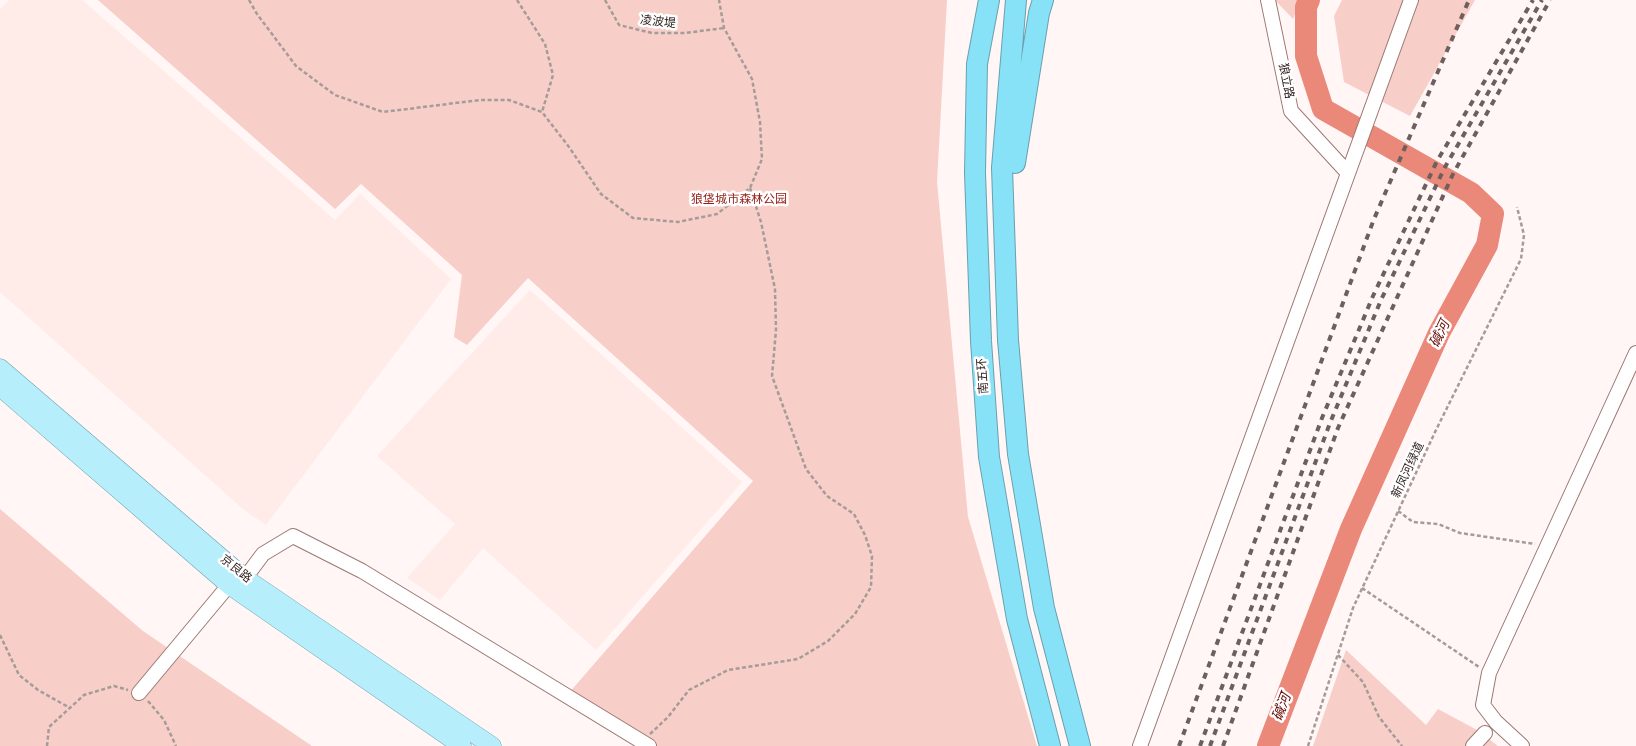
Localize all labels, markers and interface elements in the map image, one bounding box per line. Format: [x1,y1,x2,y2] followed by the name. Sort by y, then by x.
[639,13,677,31] street label: 凌波堤
[1275,62,1297,100] street label: 狼立路
[691,193,787,207] park label: 狼垡城市森林公园
[1426,318,1454,350] water label: 碱河
[975,358,991,394] street label: 南五环
[1389,440,1427,500] street label: 新凤河绿道
[217,552,255,586] street label: 京良路
[1269,691,1295,723] water label: 碱河

